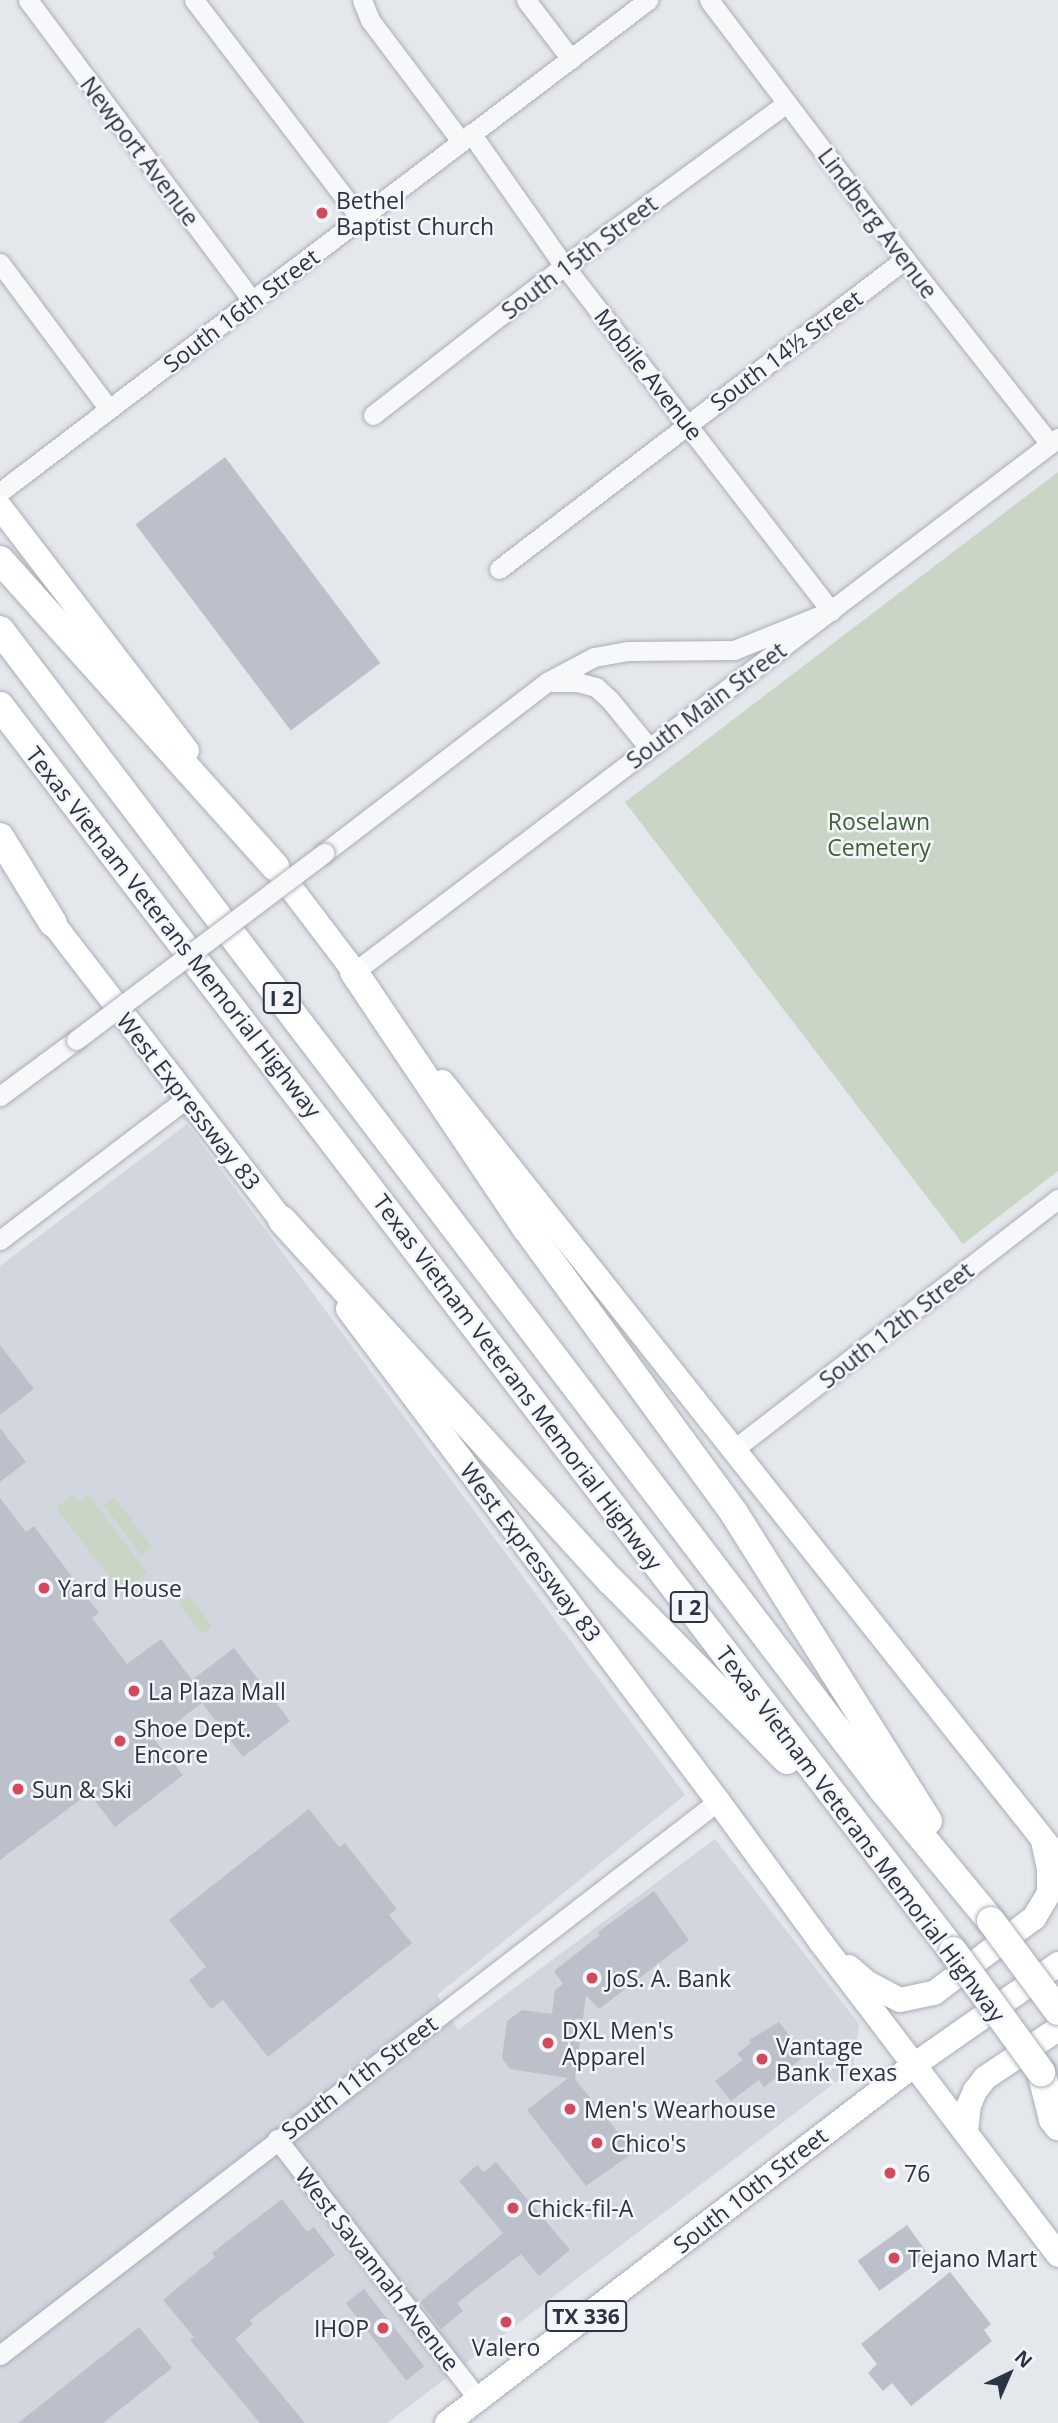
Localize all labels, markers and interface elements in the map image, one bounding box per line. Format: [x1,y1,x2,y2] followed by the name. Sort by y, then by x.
[75,71,205,231] street label: Newport Avenue
[813,142,943,304] street label: Lindberg Avenue
[336,186,494,240] place label: Bethel Baptist Church
[496,190,662,324] street label: South 15th Street
[314,205,330,221] marker: Bethel Baptist Church
[158,243,324,377] street label: South 16th Street
[705,284,867,416] street label: South 14½ Street
[589,303,709,445] street label: Mobile Avenue
[621,636,791,774] street label: South Main Street
[21,741,327,1123] street label: Texas Vietnam Veterans Memorial Highway
[827,807,931,861] park label: Roselawn Cemetery
[263,981,301,1016] road number: I 2
[111,1007,267,1195] street label: West Expressway 83
[368,1189,668,1575] street label: Texas Vietnam Veterans Memorial Highway
[814,1256,978,1394] street label: South 12th Street
[455,1457,607,1647] street label: West Expressway 83
[58,1574,182,1602] place label: Yard House
[36,1580,52,1596] marker: Yard House
[670,1590,708,1624] road number: I 2
[711,1641,1011,2027] street label: Texas Vietnam Veterans Memorial Highway
[148,1677,286,1705] place label: La Plaza Mall
[126,1683,142,1699] marker: La Plaza Mall
[134,1714,251,1768] place label: Shoe Dept. Encore
[112,1733,128,1749] marker: Shoe Dept. Encore
[32,1775,132,1803] place label: Sun & Ski
[10,1781,26,1797] marker: Sun & Ski
[606,1964,731,1992] place label: JoS. A. Bank
[584,1970,600,1986] marker: JoS. A. Bank
[276,2010,442,2144] street label: South 11th Street
[562,2016,674,2070] place label: DXL Men's Apparel
[776,2032,897,2086] place label: Vantage Bank Texas
[540,2035,556,2051] marker: DXL Men's Apparel
[754,2051,770,2067] marker: Vantage Bank Texas
[584,2095,776,2123] place label: Men's Wearhouse
[562,2101,578,2117] marker: Men's Wearhouse
[668,2121,832,2259] street label: South 10th Street
[611,2129,686,2157] place label: Chico's
[589,2135,605,2151] marker: Chico's
[904,2159,930,2187] place label: 76
[290,2162,466,2376] street label: West Savannah Avenue
[882,2165,898,2181] marker: 76
[527,2194,633,2222] place label: Chick-fil-A
[505,2200,521,2216] marker: Chick-fil-A
[908,2244,1037,2272] place label: Tejano Mart
[886,2250,902,2266] marker: Tejano Mart
[544,2298,628,2334] road number: TX 336
[314,2314,369,2342] place label: IHOP
[498,2314,514,2330] marker: Valero
[375,2320,391,2336] marker: IHOP
[472,2333,540,2361] place label: Valero
[974,2339,1044,2409] north arrow
[1009,2344,1038,2374] text: N

